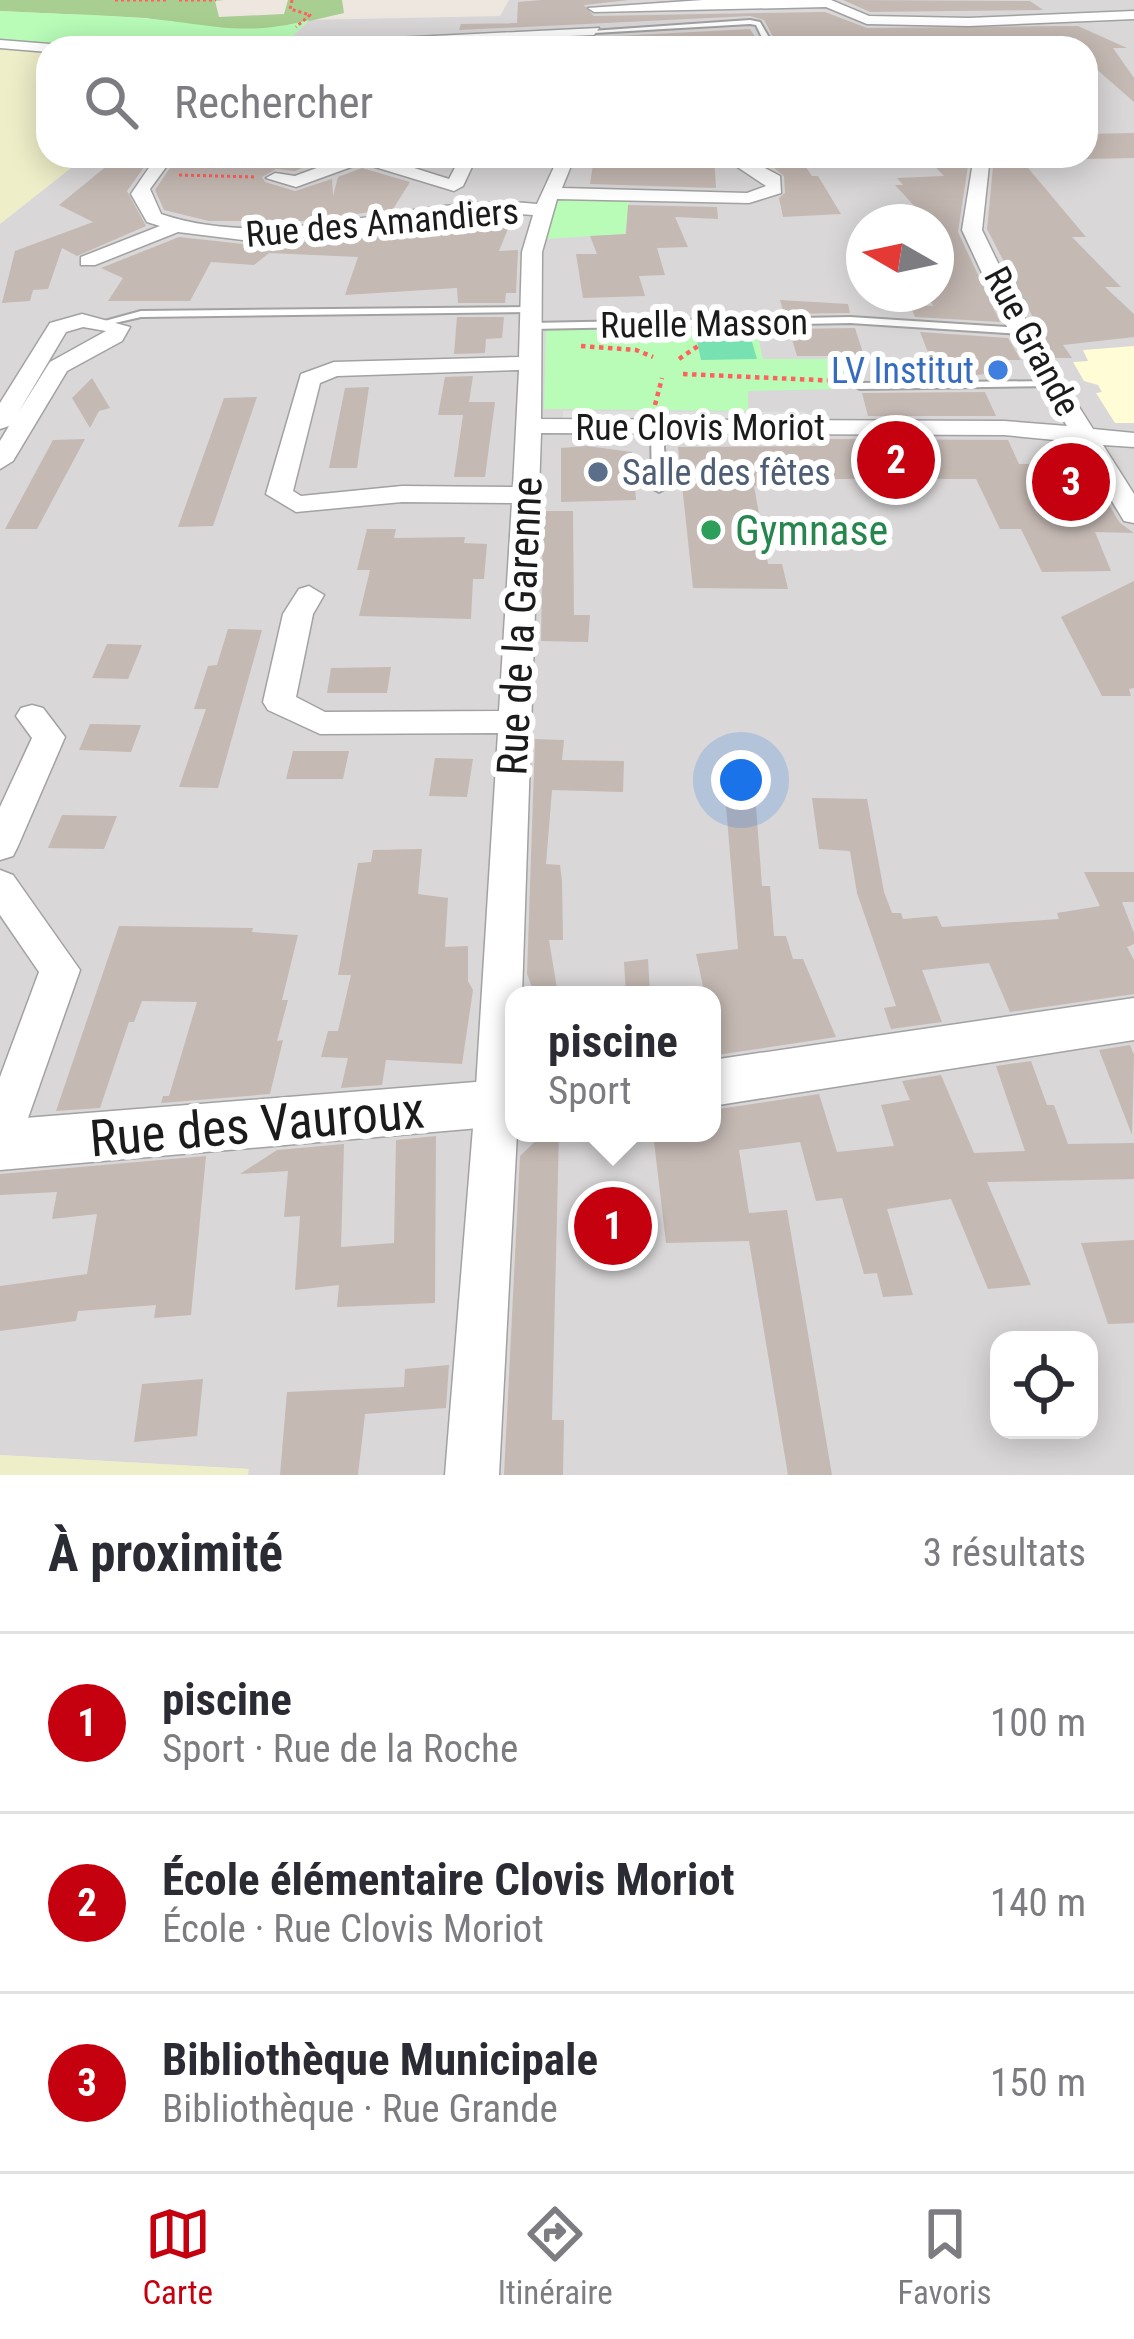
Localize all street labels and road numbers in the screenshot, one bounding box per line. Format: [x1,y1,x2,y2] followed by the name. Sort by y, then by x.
[244,190,520,256] street label: Rue des Amandiers
[975,260,1089,423] street label: Rue Grande
[600,301,808,347] street label: Ruelle Masson
[575,407,825,449] street label: Rue Clovis Moriot
[487,476,552,777] street label: Rue de la Garenne
[87,1080,427,1169] street label: Rue des Vauroux

